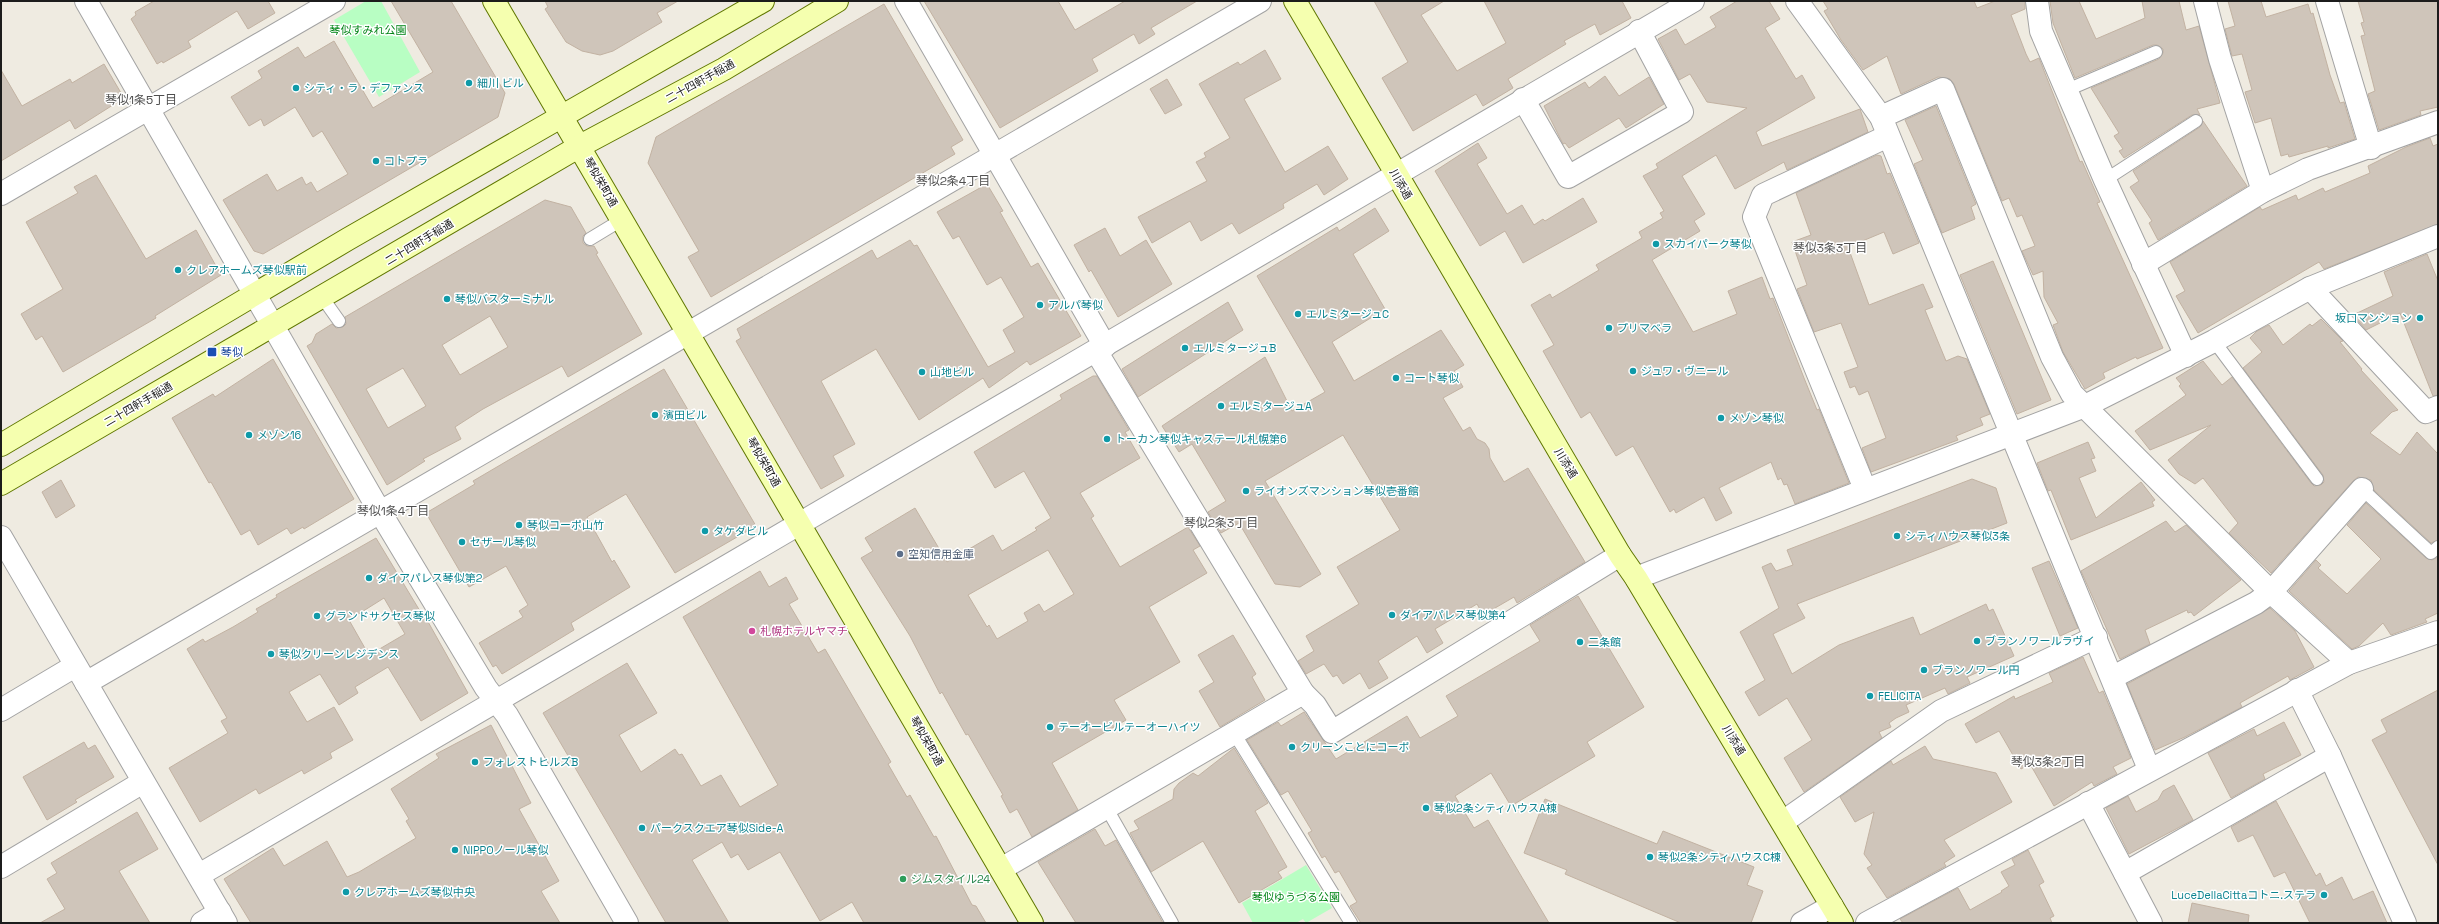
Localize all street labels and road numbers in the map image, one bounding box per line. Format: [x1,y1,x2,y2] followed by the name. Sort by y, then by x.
[663,56,737,106] street label: 二十四軒手稲通
[581,155,621,209] street label: 琴似栄町通
[1387,166,1415,202] street label: 川添通
[382,216,456,268] street label: 二十四軒手稲通
[101,379,175,429] street label: 二十四軒手稲通
[744,435,784,489] street label: 琴似栄町通
[1552,445,1580,481] street label: 川添通
[907,714,947,768] street label: 琴似栄町通
[1720,722,1748,758] street label: 川添通

